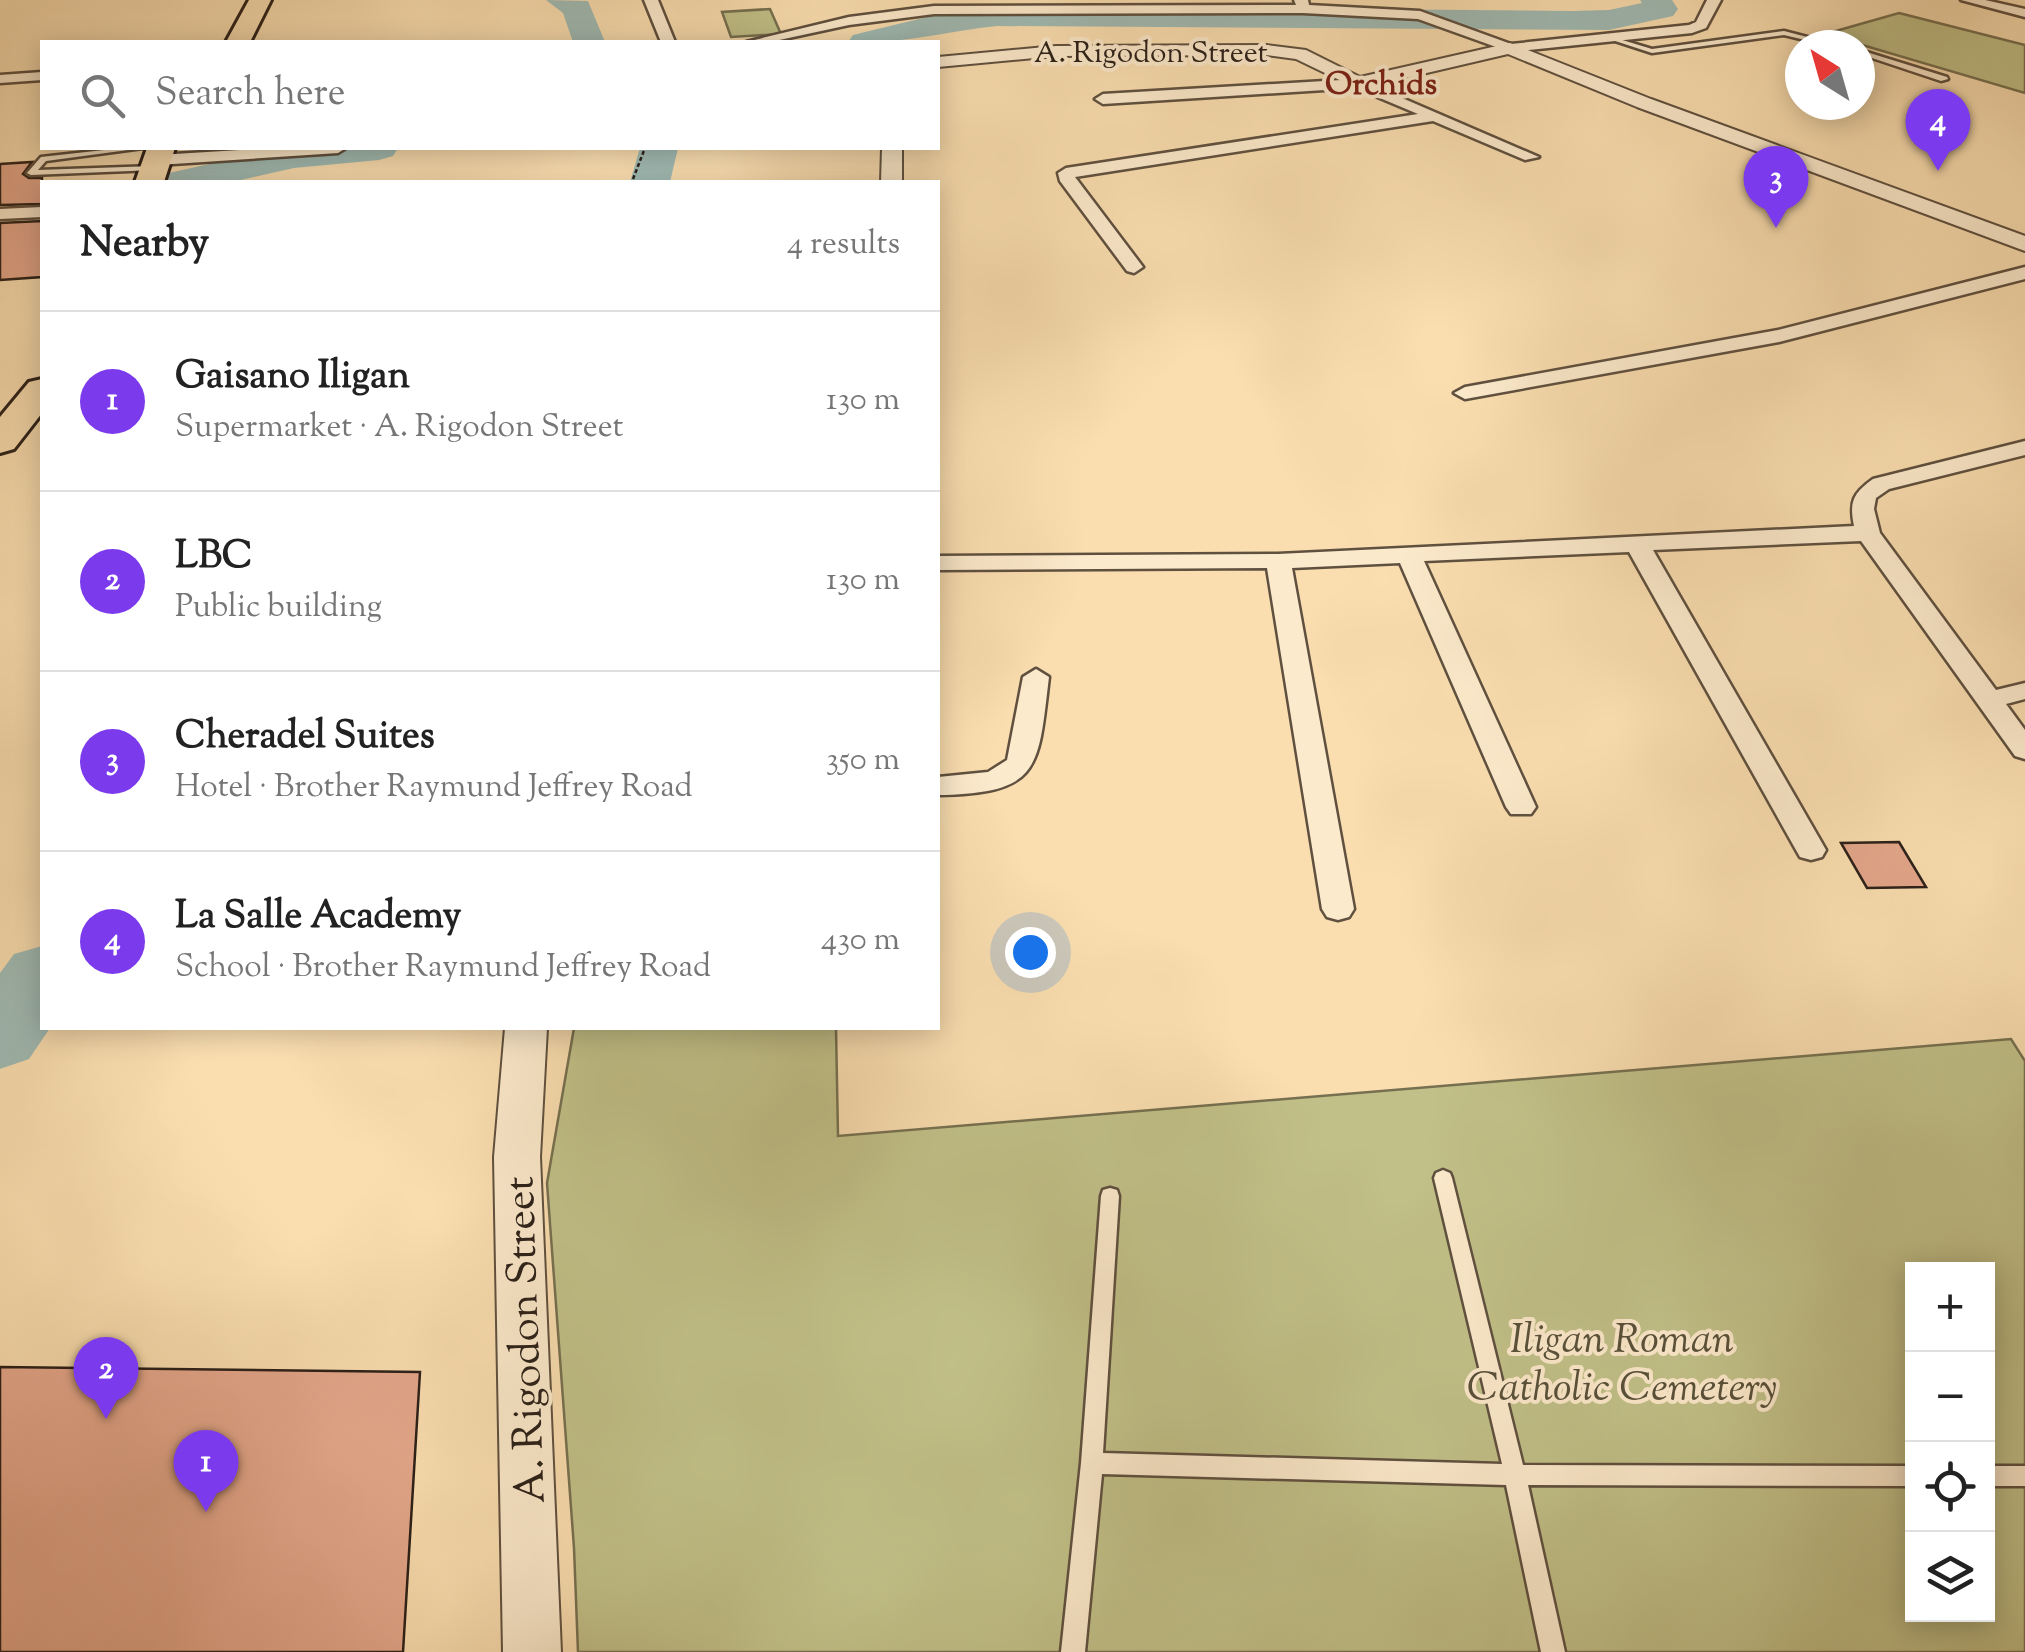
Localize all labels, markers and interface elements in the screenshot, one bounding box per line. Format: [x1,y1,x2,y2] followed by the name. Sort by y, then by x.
[1785,30,1875,120] north arrow
[1034,33,1268,76] street label: A. Rigodon Street
[40,40,940,150] search box
[1325,63,1437,109] district label: Orchids
[75,68,130,123] icon: search
[155,68,346,122] text: Search here
[1906,89,1970,171] pin: 4
[1744,146,1808,228] pin: 3
[80,215,209,275] text: Nearby
[787,222,900,268] text: 4 results
[175,351,410,405] text: Gaisano Iligan
[107,378,118,424] text: 1
[826,378,900,424] text: 130 m
[175,405,623,451] text: Supermarket · A. Rigodon Street
[175,531,253,585] text: LBC
[105,558,120,604] text: 2
[826,558,900,604] text: 130 m
[175,585,382,631] text: Public building
[175,711,435,765] text: Cheradel Suites
[106,738,119,784] text: 3
[826,738,900,784] text: 350 m
[175,765,693,811] text: Hotel · Brother Raymund Jeffrey Road
[175,891,461,945] text: La Salle Academy
[104,918,121,964] text: 4
[821,918,900,964] text: 430 m
[1005,927,1056,978] your location
[175,945,711,991] text: School · Brother Raymund Jeffrey Road
[492,1175,564,1504] street label: A. Rigodon Street
[1905,1262,1995,1622] map controls
[1905,1262,1995,1352] button: +
[1467,1312,1777,1420] park label: Iligan Roman Catholic Cemetery
[74,1336,138,1419] pin: 2
[1905,1352,1995,1442] button: −
[174,1430,238,1512] pin: 1
[1905,1442,1995,1532] button: locate
[1905,1532,1995,1622] button: layers

